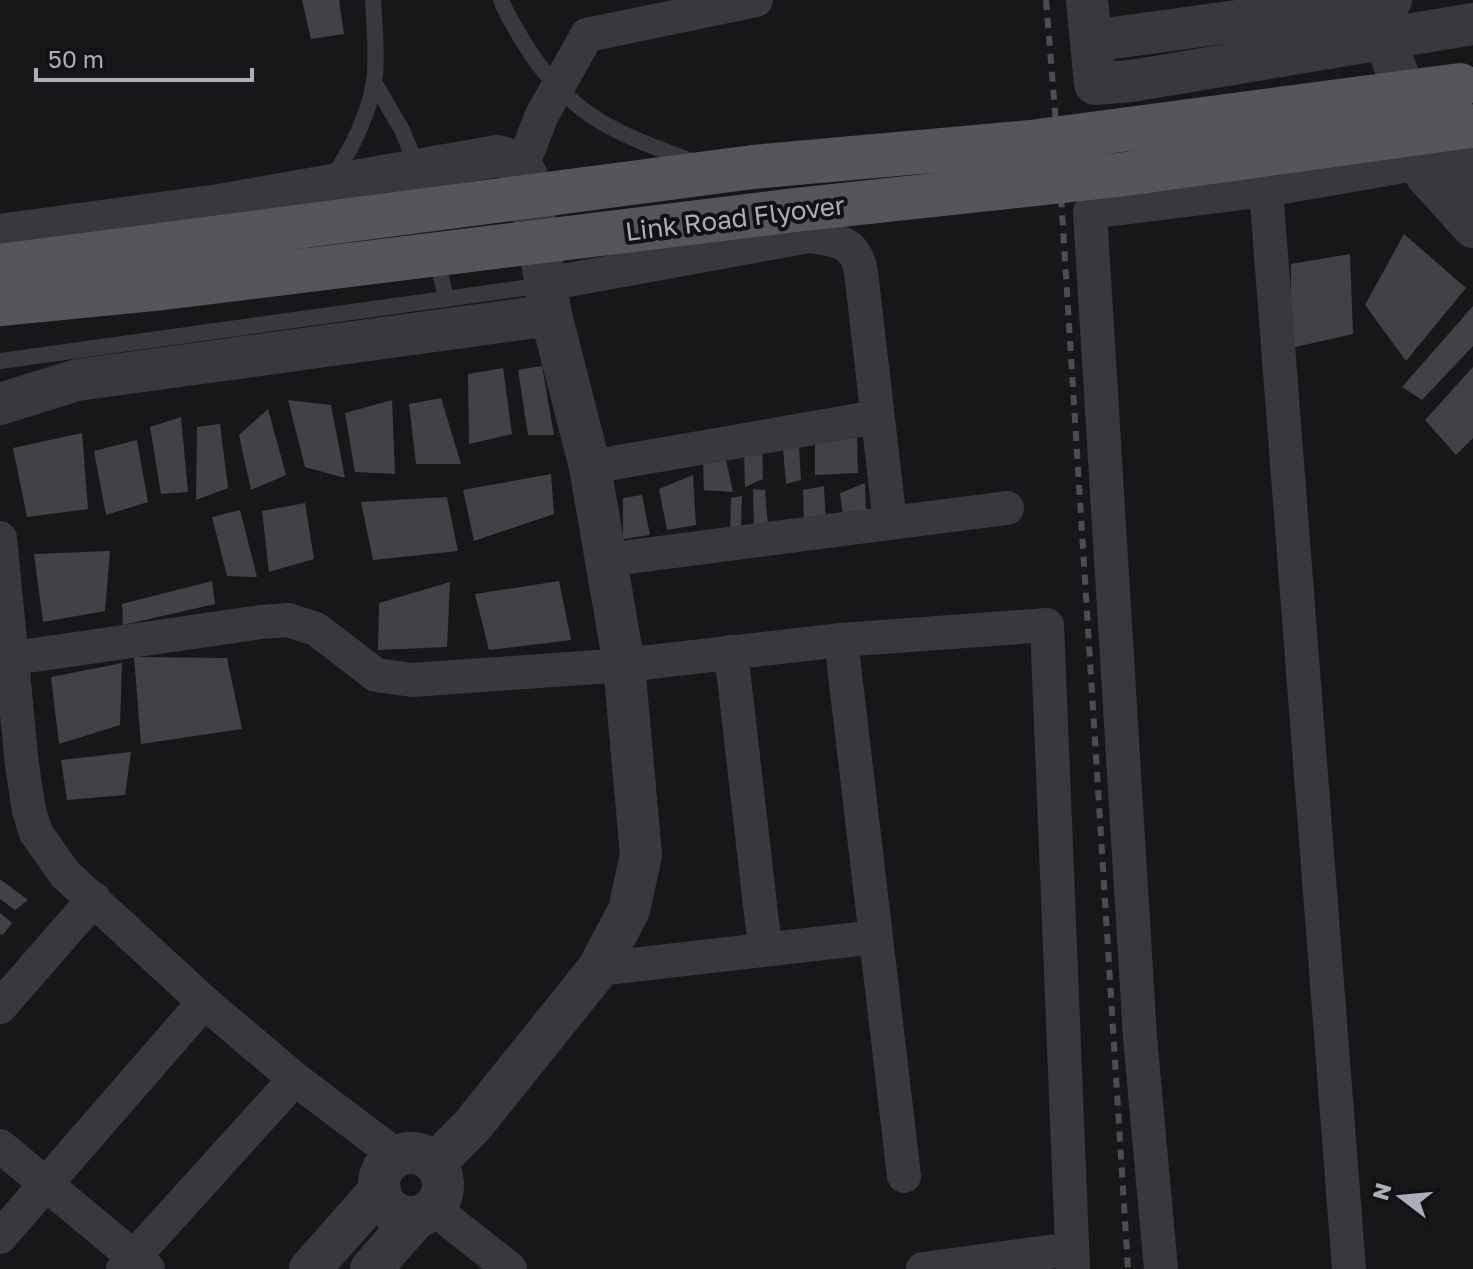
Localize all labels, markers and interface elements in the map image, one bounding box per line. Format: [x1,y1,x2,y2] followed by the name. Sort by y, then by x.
[36,32,252,82] scale bar
[48,44,104,73] text: 50 m
[624,189,846,247] street label: Link Road Flyover
[1361,1157,1441,1237] north arrow
[1366,1180,1397,1203] text: N

